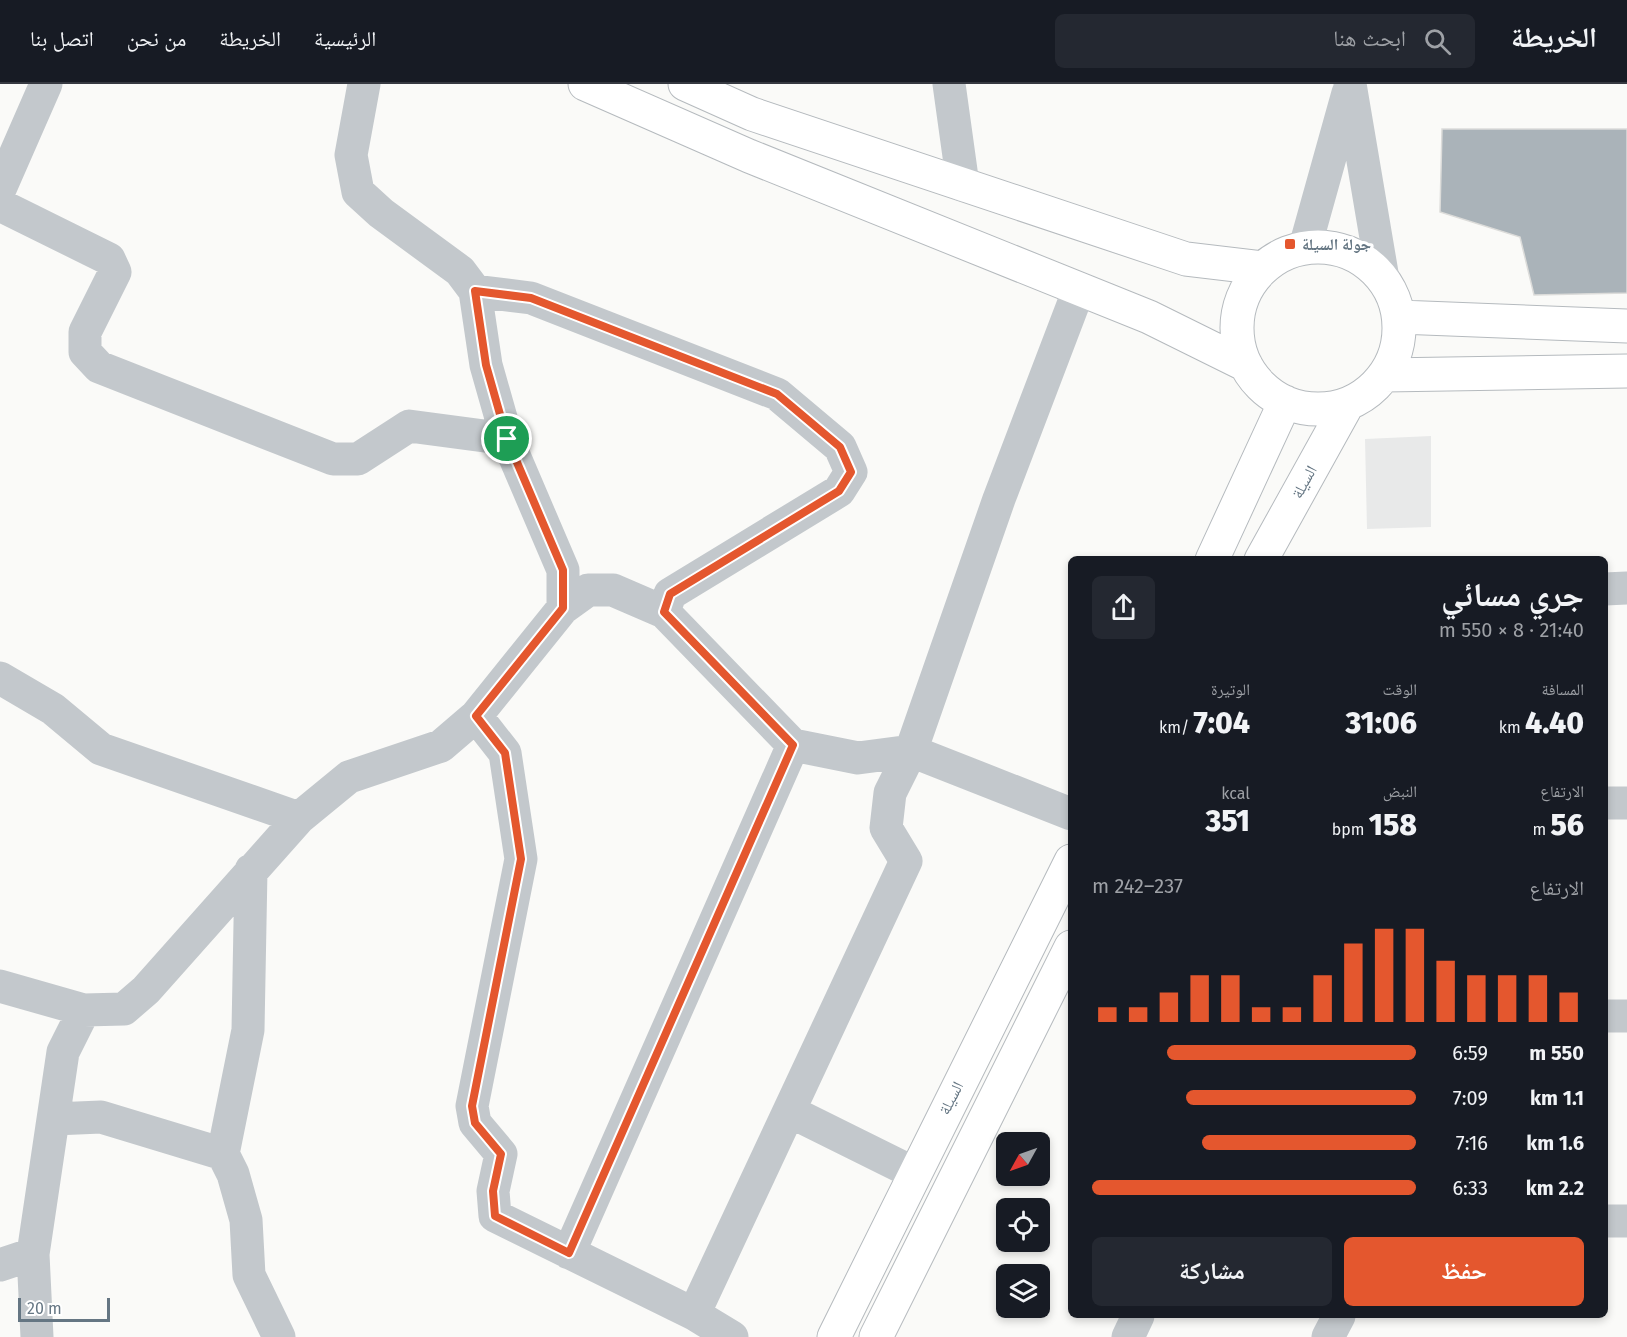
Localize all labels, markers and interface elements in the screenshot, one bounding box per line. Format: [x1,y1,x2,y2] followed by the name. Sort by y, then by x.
[1055,14,1475,68] search box
[1511,21,1597,54] text: الخريطة
[1333,25,1406,52] text: ابحث هنا
[1421,25,1454,58] icon: search
[30,26,94,52] text: اتصل بنا
[127,26,186,52] text: من نحن
[219,26,281,52] text: الخريطة
[314,26,376,52] text: الرئيسية
[1302,235,1371,254] place label: جولة السيلة
[1283,237,1297,251] marker: جولة السيلة
[481,413,532,464] pin
[490,422,523,455] icon: arrive
[1287,462,1321,502] street label: السيلة
[1441,575,1584,615] text: جري مسائي
[1092,576,1155,639] button: share
[1439,618,1584,642] text: 21:40 · 8 × 550 m
[1211,680,1250,699] text: الوتيرة
[1383,680,1417,699] text: الوقت
[1542,680,1584,699] text: المسافة
[1193,705,1250,741] text: 7:04
[1345,705,1417,741] text: 31:06
[1525,705,1584,741] text: 4.40
[1159,718,1193,737] text: /km
[1499,718,1525,737] text: km
[1383,782,1417,801] text: النبض
[1540,782,1584,801] text: الارتفاع
[1221,784,1250,803] text: kcal
[1205,803,1250,839] text: 351
[1369,807,1417,843] text: 158
[1550,807,1584,843] text: 56
[1332,820,1369,839] text: bpm
[1532,820,1550,839] text: m
[1092,874,1183,898] text: 237–242 m
[1529,876,1584,900] text: الارتفاع
[1452,1041,1488,1065] text: 6:59
[1529,1041,1584,1065] text: 550 m
[935,1078,967,1118] street label: السيلة
[1453,1086,1488,1110] text: 7:09
[1530,1086,1584,1110] text: 1.1 km
[1456,1131,1488,1155] text: 7:16
[1526,1131,1584,1155] text: 1.6 km
[996,1132,1050,1186] north arrow
[996,1132,1050,1318] map controls
[1452,1176,1488,1200] text: 6:33
[1526,1176,1584,1200] text: 2.2 km
[996,1198,1050,1252] button: locate
[1092,1237,1332,1306] button: مشاركة
[1344,1237,1584,1306] button: حفظ
[996,1264,1050,1318] button: layers
[18,1295,110,1322] scale bar
[27,1299,62,1318] text: 20 m

